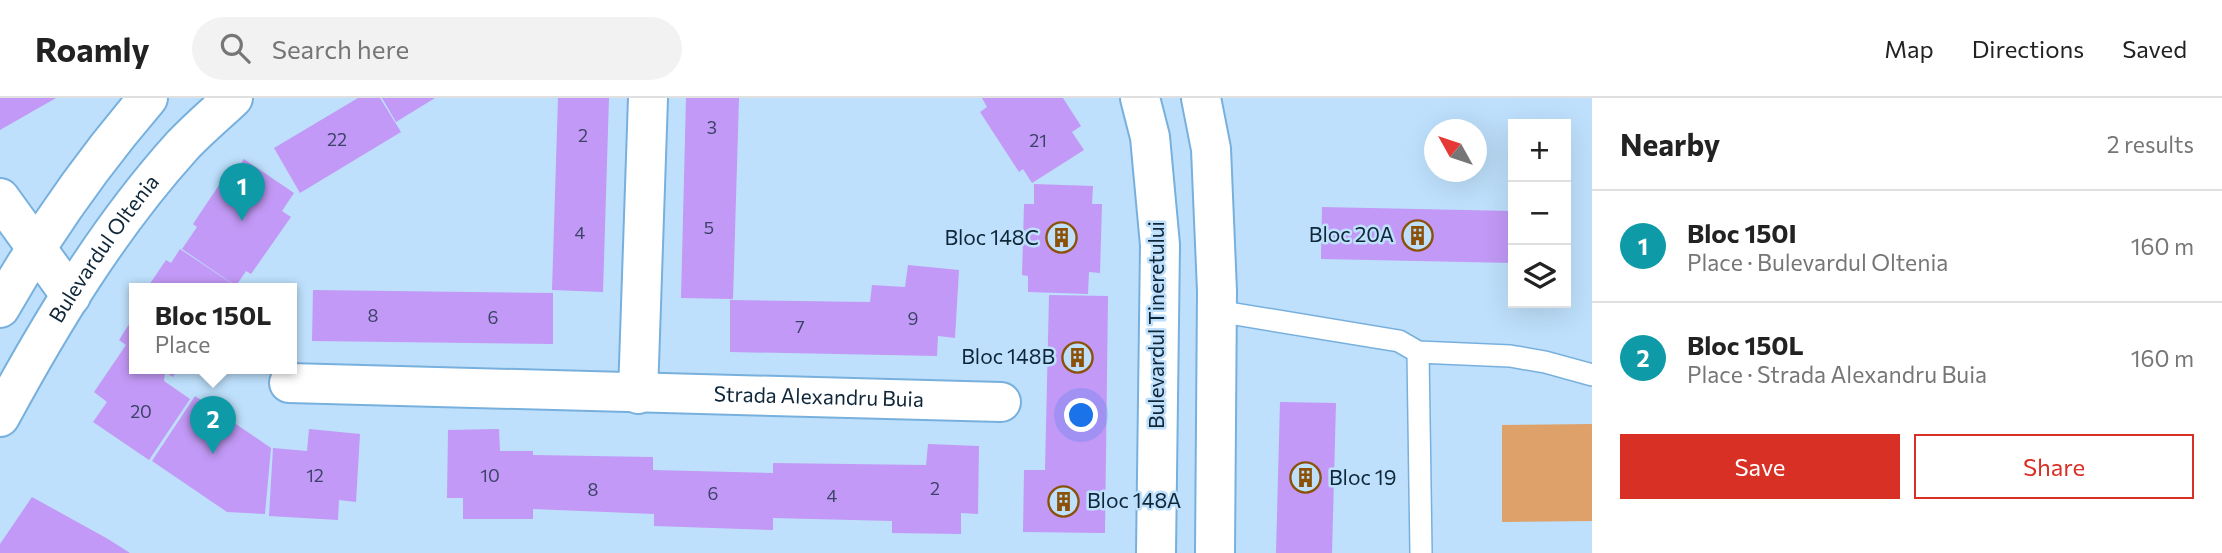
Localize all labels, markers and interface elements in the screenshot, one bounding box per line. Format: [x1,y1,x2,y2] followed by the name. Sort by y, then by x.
[192,17,682,80] search box
[35,28,150,69] text: Roamly
[216,29,254,67] icon: search
[272,33,409,64] text: Search here
[1884,34,1934,63] text: Map
[1972,34,2084,63] text: Directions
[2122,34,2187,63] text: Saved
[707,116,717,138] house number: 3
[1424,119,1487,182] north arrow
[1508,119,1571,308] map controls
[1508,119,1571,182] button: +
[578,124,588,146] house number: 2
[1620,125,1720,162] text: Nearby
[327,128,347,150] house number: 22
[1029,129,1047,151] house number: 21
[2107,130,2194,158] text: 2 results
[219,163,265,221] pin: 1
[43,169,163,327] street label: Bulevardul Oltenia
[1508,182,1571,245] button: −
[704,216,714,238] house number: 5
[1687,217,1797,248] text: Bloc 150I
[1400,218,1434,252] building icon: Bloc 20A
[575,221,586,243] house number: 4
[1045,221,1079,255] building icon: Bloc 148C
[1143,221,1168,429] street label: Bulevardul Tineretului
[1309,221,1394,246] place label: Bloc 20A
[944,224,1039,249] place label: Bloc 148C
[1638,232,1648,260] text: 1
[2131,232,2194,260] text: 160 m
[1508,245,1571,308] button: layers
[1687,248,1948,276] text: Place · Bulevardul Oltenia
[129,283,297,374] popup
[155,299,271,330] text: Bloc 150L
[368,304,379,326] house number: 8
[488,306,498,328] house number: 6
[908,307,918,329] house number: 9
[795,315,805,337] house number: 7
[1687,329,1804,360] text: Bloc 150L
[155,330,210,358] text: Place
[1061,340,1095,374] building icon: Bloc 148B
[961,343,1055,368] place label: Bloc 148B
[1636,344,1650,372] text: 2
[2131,344,2194,372] text: 160 m
[1687,360,1987,388] text: Place · Strada Alexandru Buia
[713,380,924,411] street label: Strada Alexandru Buia
[190,396,236,454] pin: 2
[1064,398,1098,432] your location
[130,400,152,422] house number: 20
[1620,434,1900,499] button: Save
[1914,434,2194,499] button: Share
[1289,461,1323,495] building icon: Bloc 19
[306,464,324,486] house number: 12
[480,464,500,486] house number: 10
[1329,464,1397,489] place label: Bloc 19
[930,477,940,499] house number: 2
[588,478,599,500] house number: 8
[708,482,718,504] house number: 6
[827,484,838,506] house number: 4
[1047,484,1081,518] building icon: Bloc 148A
[1087,487,1181,512] place label: Bloc 148A

